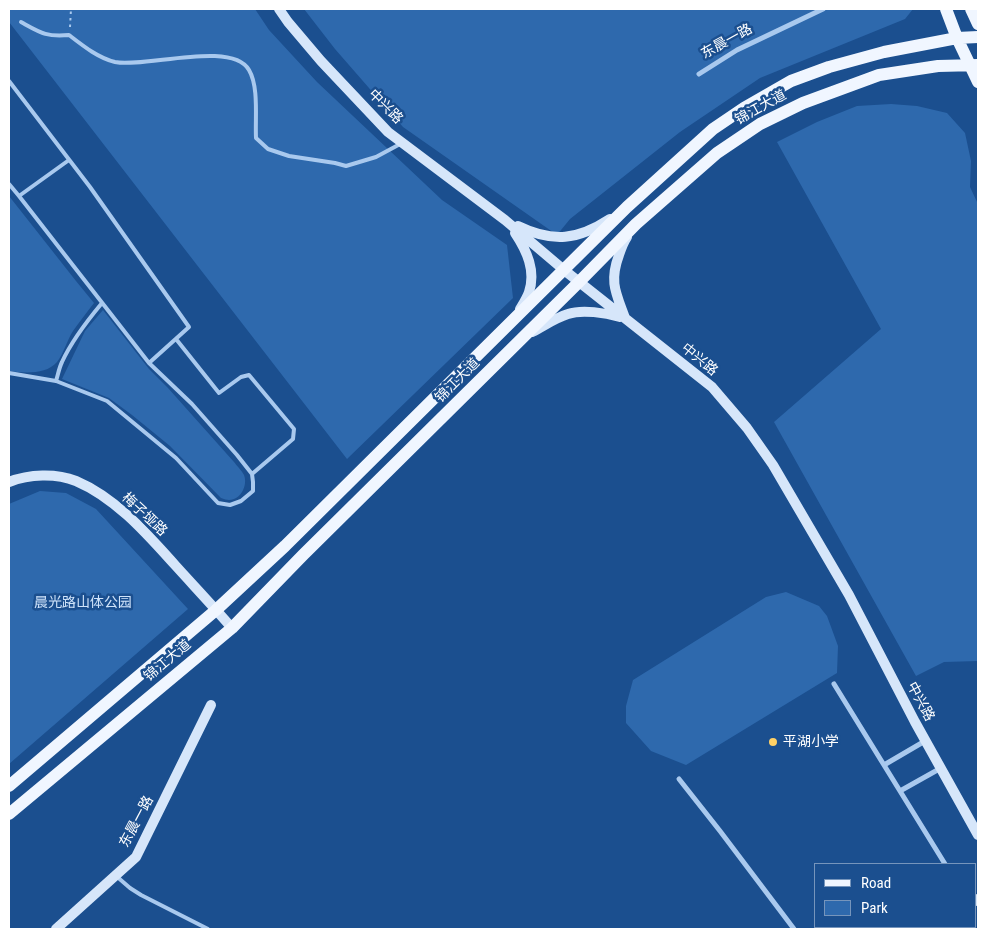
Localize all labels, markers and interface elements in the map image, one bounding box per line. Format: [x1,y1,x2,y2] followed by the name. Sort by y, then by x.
[698,21,756,63] street label: 东晨一路
[364,86,406,128] street label: 中兴路
[732,87,790,129] street label: 锦江大道
[677,340,721,380] street label: 中兴路
[432,355,484,407] street label: 锦江大道
[118,490,170,540] street label: 梅子垭路
[34,595,132,611] park label: 晨光路山体公园
[141,637,195,685] street label: 锦江大道
[903,680,937,724] street label: 中兴路
[783,734,839,750] place label: 平湖小学
[767,736,779,748] marker: 平湖小学
[116,793,158,851] street label: 东晨一路
[814,863,977,928] legend
[861,874,891,892] text: Road
[861,899,888,917] text: Park

